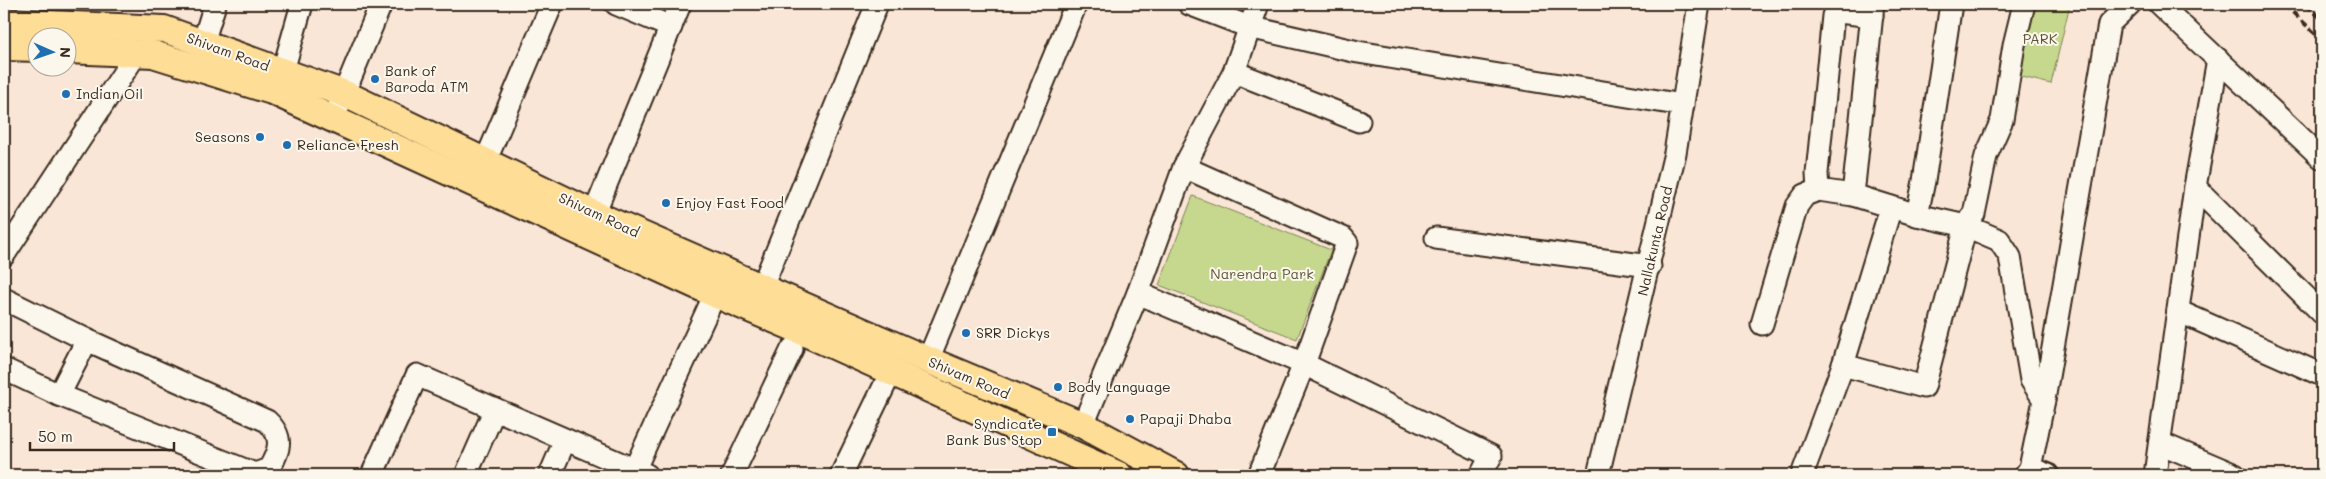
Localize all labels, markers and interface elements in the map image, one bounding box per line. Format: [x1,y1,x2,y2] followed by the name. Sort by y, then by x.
[28,28,78,78] north arrow
[184,28,272,75] street label: Shivam Road
[2023,29,2058,48] park label: PARK
[56,47,75,58] text: N
[385,61,468,96] place label: Bank of Baroda ATM
[369,73,381,85] marker: Bank of Baroda ATM
[76,84,143,103] place label: Indian Oil
[60,88,72,100] marker: Indian Oil
[195,127,250,146] place label: Seasons
[254,131,266,143] marker: Seasons
[297,135,399,154] place label: Reliance Fresh
[281,139,293,151] marker: Reliance Fresh
[1633,184,1676,298] street label: Nallakunta Road
[556,188,643,242] street label: Shivam Road
[676,193,784,212] place label: Enjoy Fast Food
[660,197,672,209] marker: Enjoy Fast Food
[1210,264,1314,283] park label: Narendra Park
[976,323,1050,342] place label: SRR Dickys
[960,327,972,339] marker: SRR Dickys
[926,352,1013,403] street label: Shivam Road
[1068,377,1171,396] place label: Body Language
[1052,381,1064,393] marker: Body Language
[1140,409,1232,428] place label: Papaji Dhaba
[1124,413,1136,425] marker: Papaji Dhaba
[946,414,1042,449] place label: Syndicate Bank Bus Stop
[30,419,174,451] scale bar
[38,426,73,446] text: 50 m
[1046,426,1058,438] marker: Syndicate Bank Bus Stop

